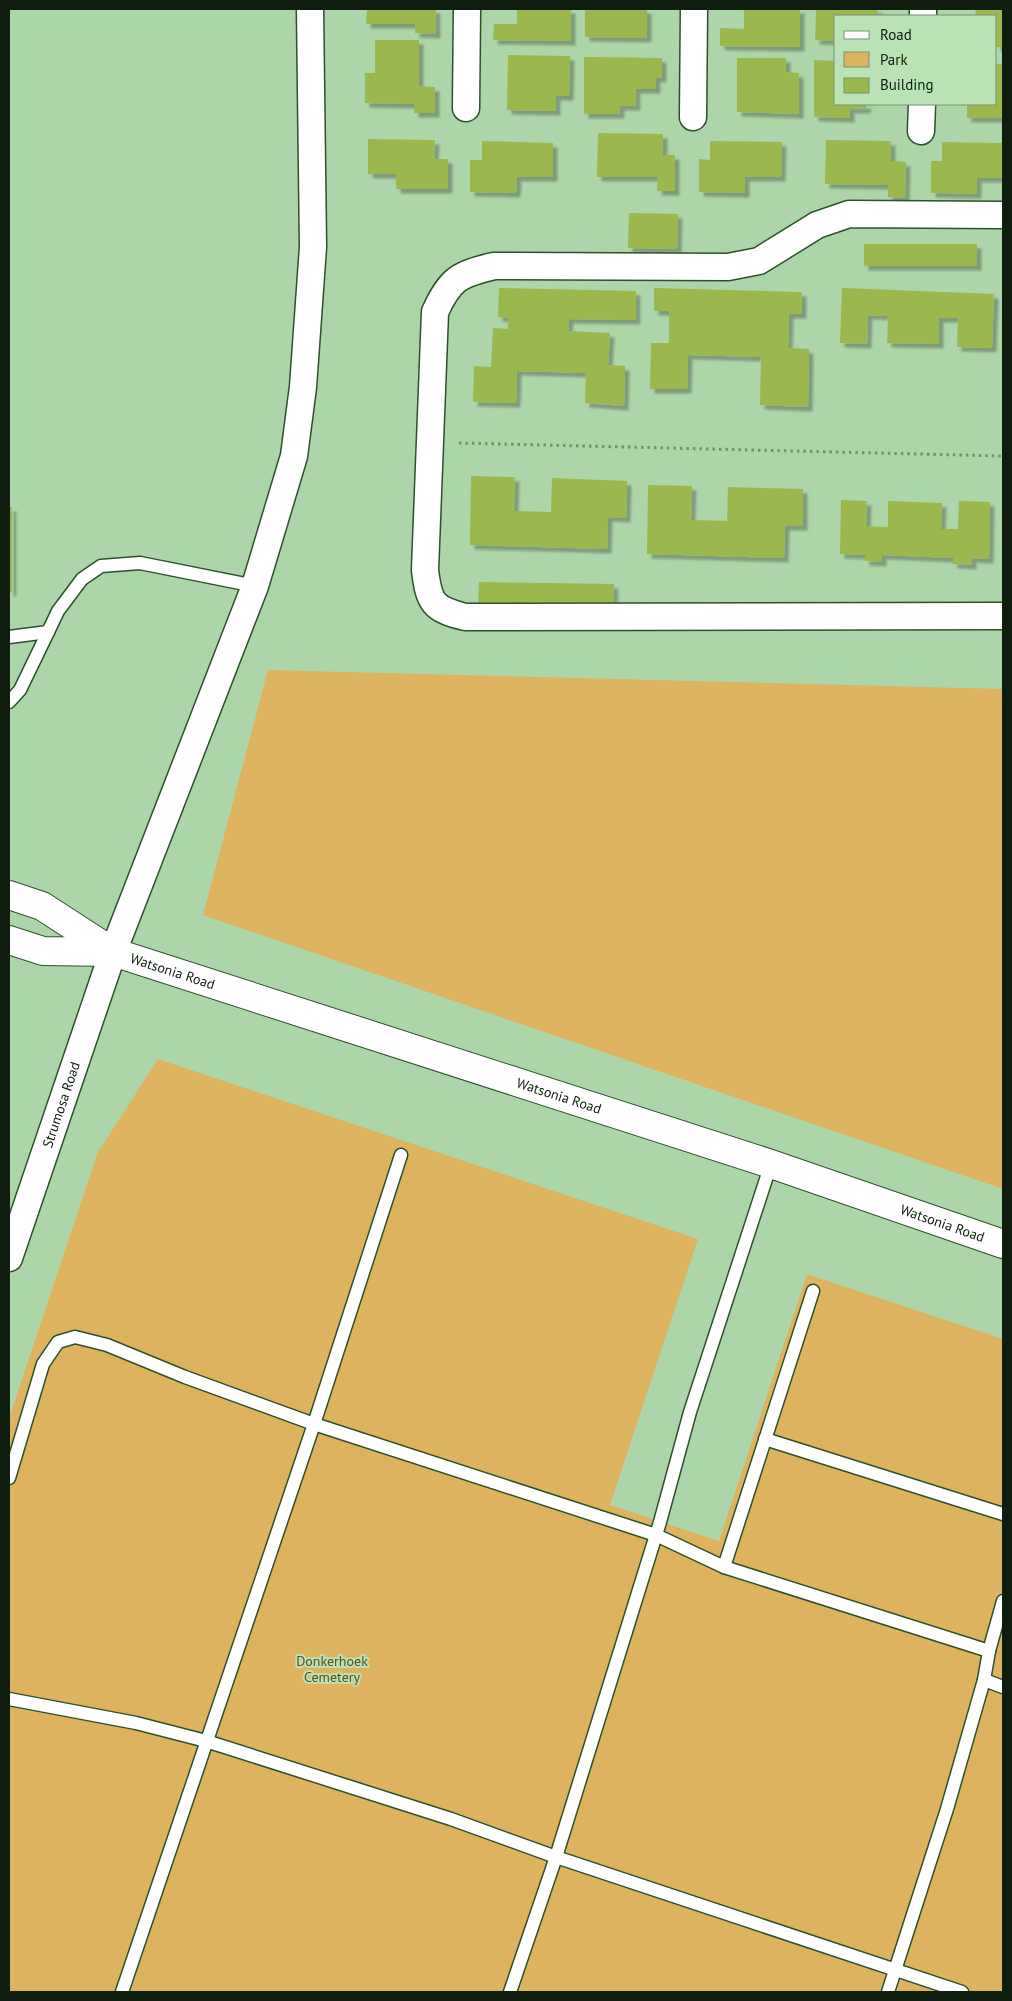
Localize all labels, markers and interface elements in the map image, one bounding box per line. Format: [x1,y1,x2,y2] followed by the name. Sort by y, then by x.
[834,15,997,105] legend
[880,25,912,44] text: Road
[880,50,908,69] text: Park
[880,75,934,94] text: Building
[128,949,217,993] street label: Watsonia Road
[38,1059,84,1150] street label: Strumosa Road
[514,1074,604,1118] street label: Watsonia Road
[898,1200,987,1246] street label: Watsonia Road
[296,1652,368,1686] park label: Donkerhoek Cemetery

